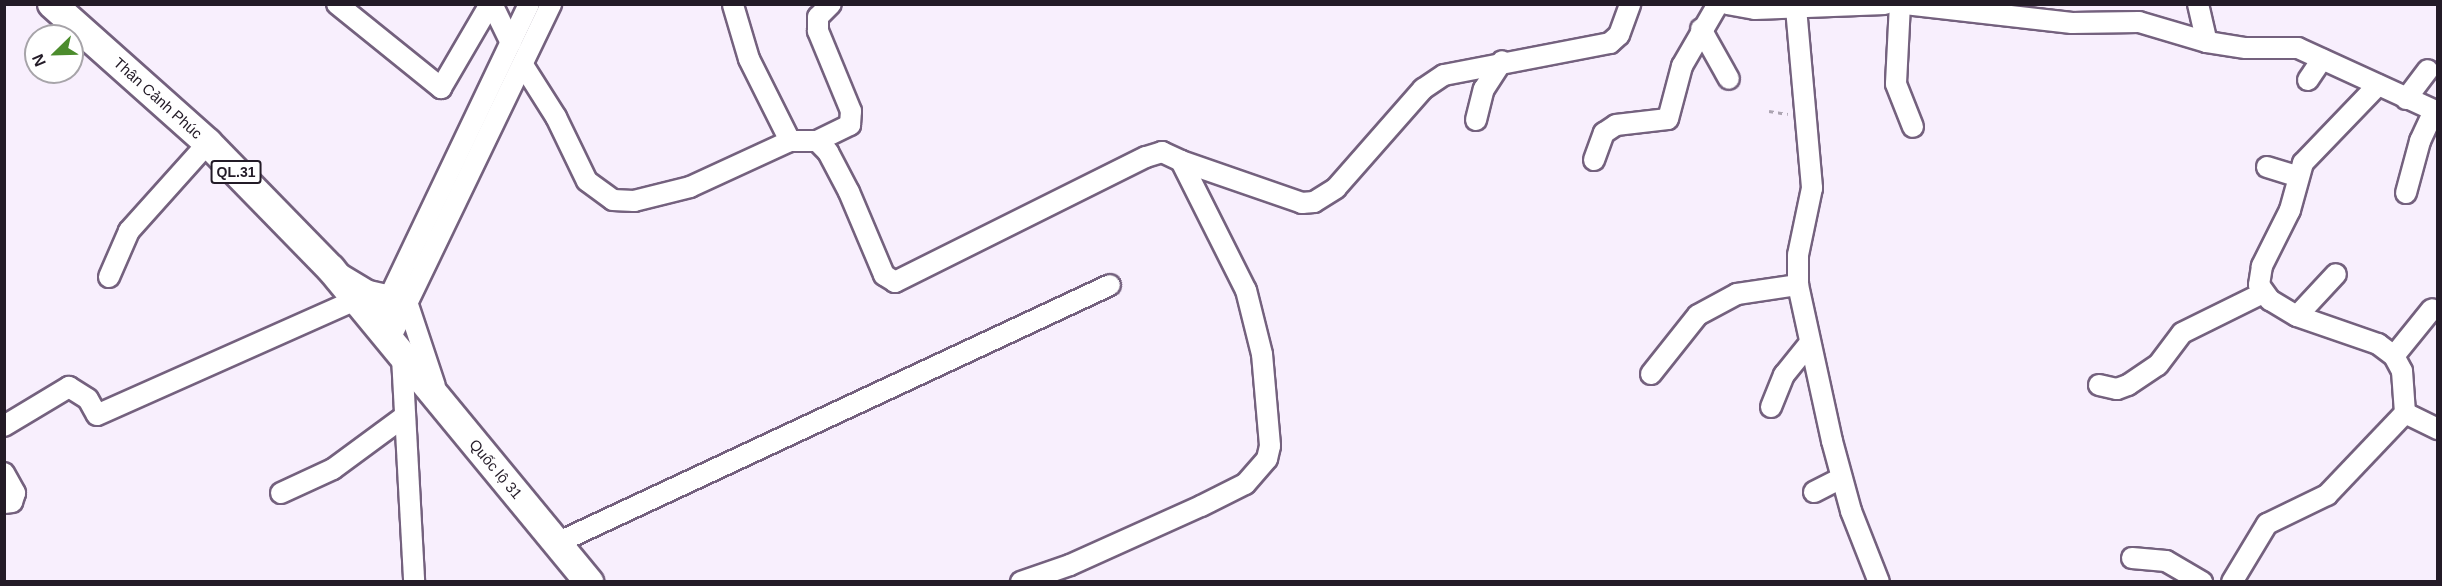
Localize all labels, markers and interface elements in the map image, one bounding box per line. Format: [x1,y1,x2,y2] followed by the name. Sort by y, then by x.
[24,24,84,84] north arrow
[29,52,49,69] text: N
[110,54,206,142] street label: Thân Cảnh Phúc
[210,161,262,183] road number: QL.31
[466,435,526,503] street label: Quốc lộ 31

